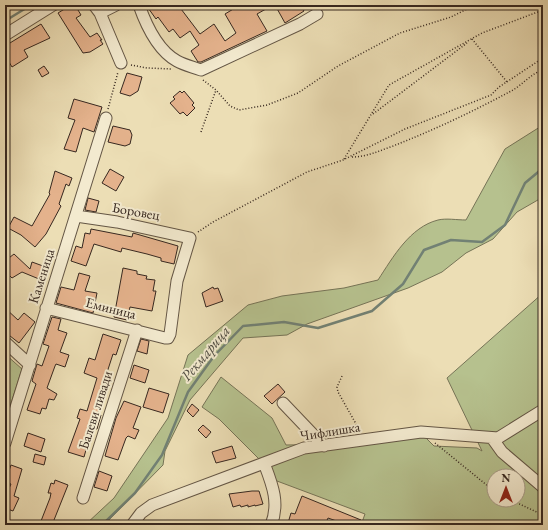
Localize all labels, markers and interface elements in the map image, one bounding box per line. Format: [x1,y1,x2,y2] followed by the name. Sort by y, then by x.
[111,198,162,224] street label: Боровец
[24,246,58,306] street label: Каменица
[84,293,139,323] street label: Еминица
[176,321,234,385] water label: Рекмарица
[74,368,116,452] street label: Балеви ливади
[299,417,362,445] street label: Чифлишка
[486,468,526,508] north arrow
[502,471,511,485] text: N

